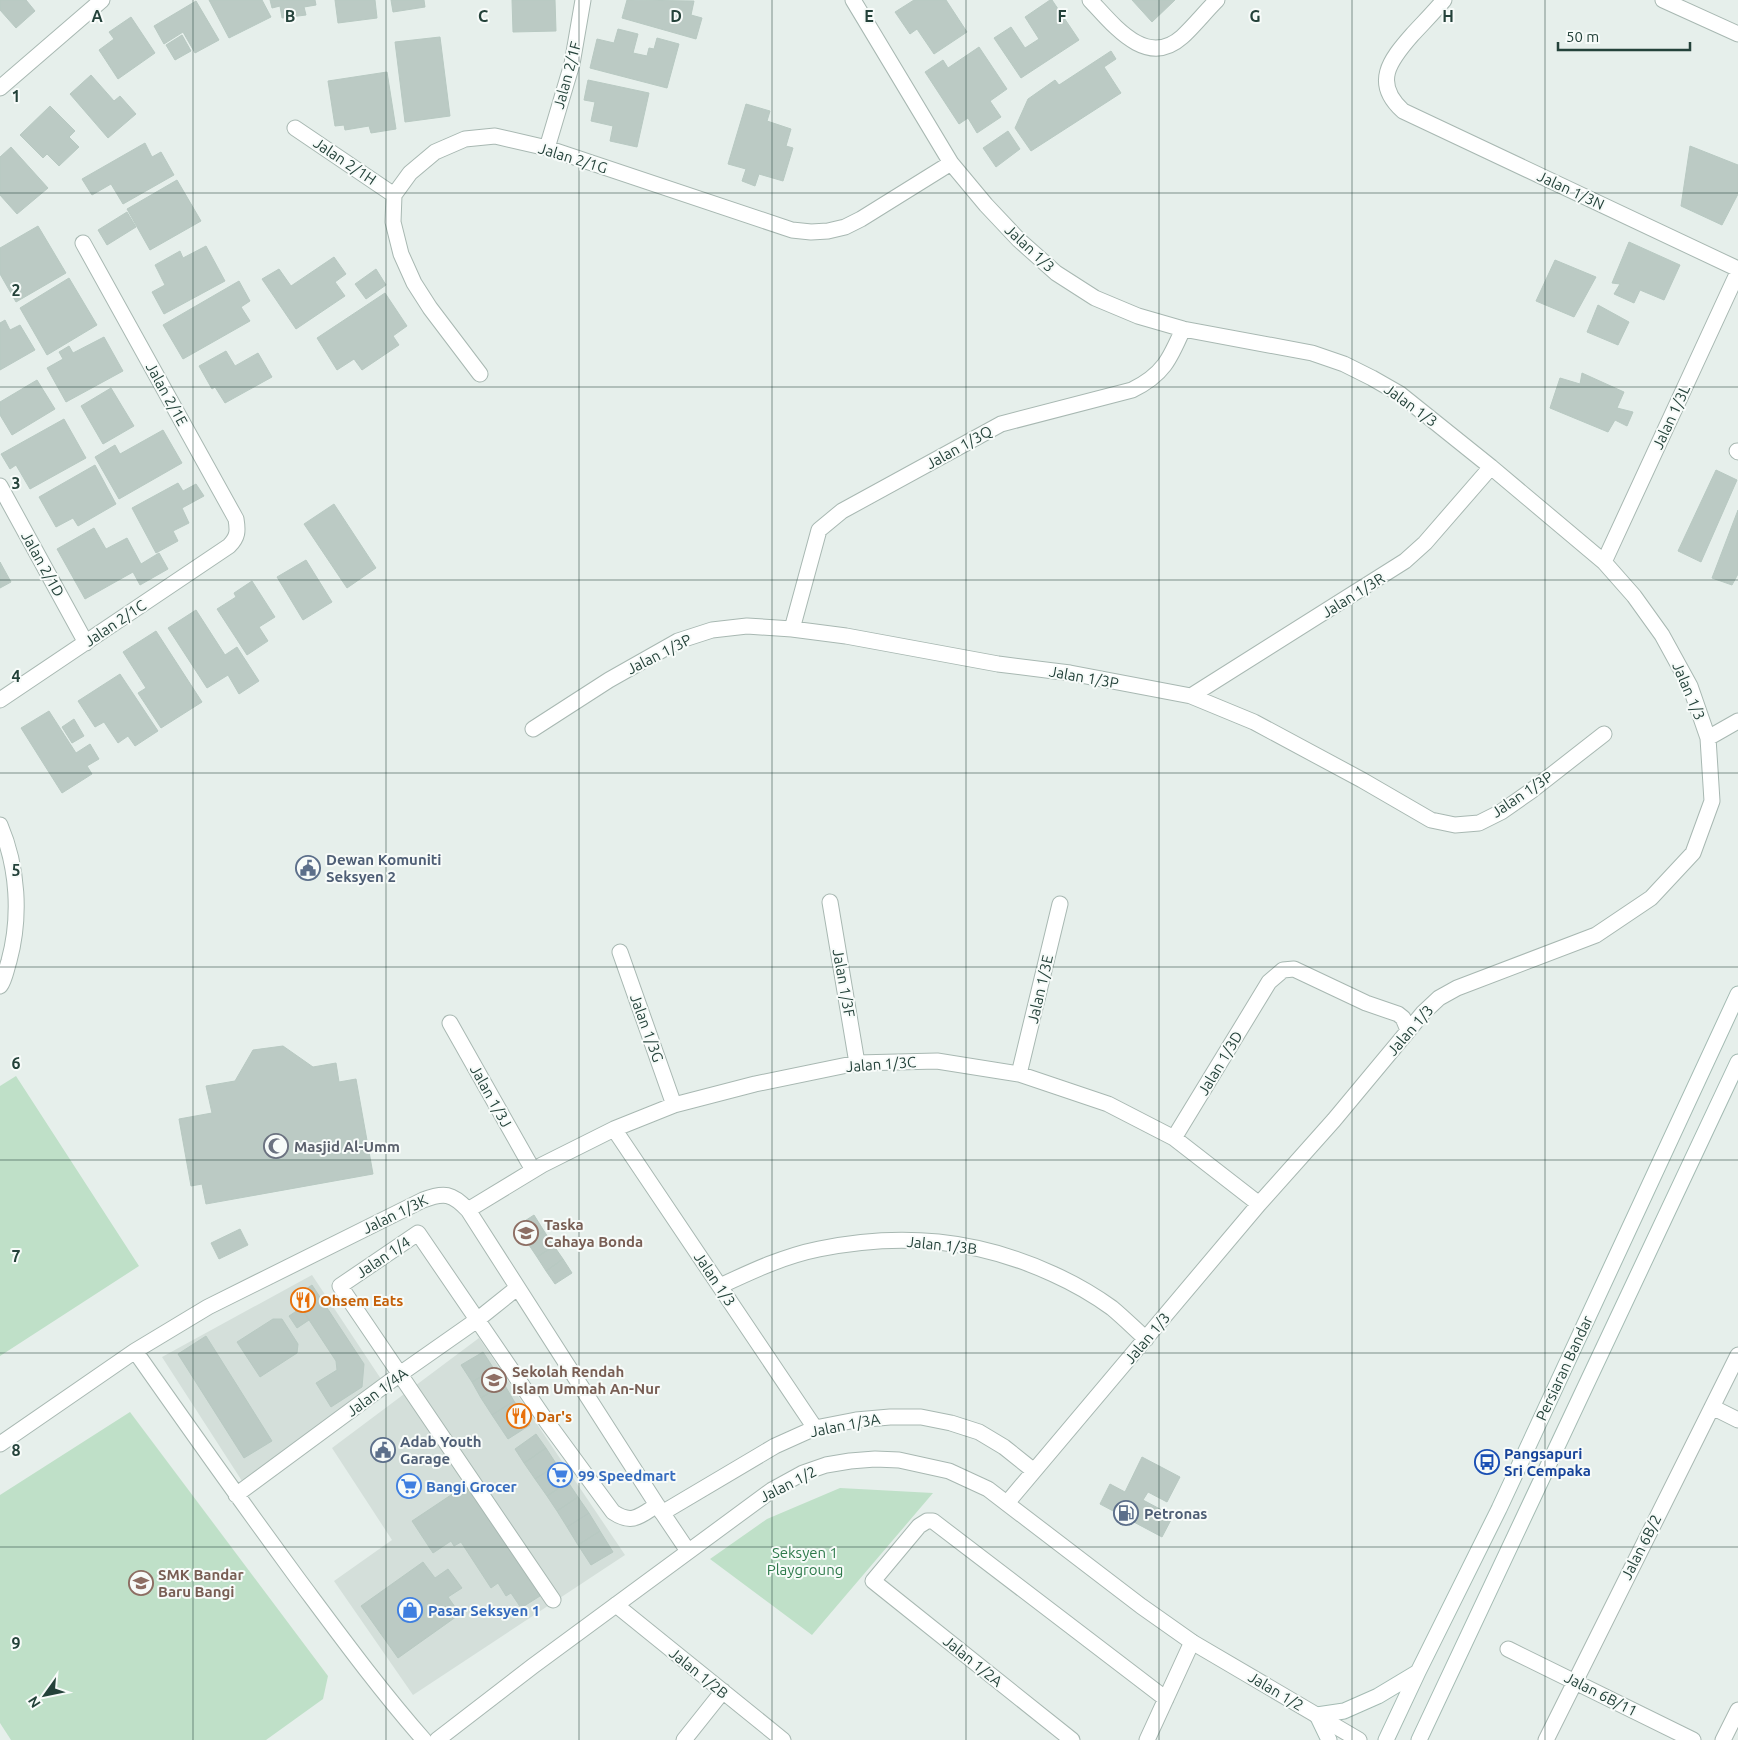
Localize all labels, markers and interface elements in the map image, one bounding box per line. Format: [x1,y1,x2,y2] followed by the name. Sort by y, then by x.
[91,7,103,25] text: A
[285,7,295,25] text: B
[478,7,488,25] text: C
[670,7,682,25] text: D
[864,7,874,25] text: E
[1058,7,1067,25] text: F
[1249,7,1261,25] text: G
[1442,7,1454,25] text: H
[1558,20,1690,52] scale bar
[1566,28,1599,45] text: 50 m
[550,39,584,111] street label: Jalan 2/1F
[11,87,21,105] text: 1
[311,134,379,188] street label: Jalan 2/1H
[536,139,610,177] street label: Jalan 2/1G
[1535,167,1607,213] street label: Jalan 1/3N
[1002,221,1058,275] street label: Jalan 1/3
[11,281,21,299] text: 2
[143,359,191,429] street label: Jalan 2/1E
[1381,380,1441,430] street label: Jalan 1/3
[1649,382,1693,452] street label: Jalan 1/3L
[923,422,995,472] street label: Jalan 1/3Q
[11,474,21,492] text: 3
[18,528,68,600] street label: Jalan 2/1D
[1319,569,1387,621] street label: Jalan 1/3R
[81,596,149,650] street label: Jalan 2/1C
[624,630,694,678] street label: Jalan 1/3P
[1669,660,1709,722] street label: Jalan 1/3
[1048,663,1120,691] street label: Jalan 1/3P
[11,667,21,685] text: 4
[1488,767,1556,821] street label: Jalan 1/3P
[326,851,441,885] place label: Dewan Komuniti Seksyen 2
[295,855,321,881] public building icon: Dewan Komuniti Seksyen 2
[11,861,21,879] text: 5
[830,948,858,1019] street label: Jalan 1/3F
[1024,953,1056,1025] street label: Jalan 1/3E
[627,992,667,1064] street label: Jalan 1/3G
[1384,1001,1436,1059] street label: Jalan 1/3
[1194,1028,1246,1098] street label: Jalan 1/3D
[845,1053,917,1075] street label: Jalan 1/3C
[11,1054,21,1072] text: 6
[467,1062,515,1130] street label: Jalan 1/3J
[263,1133,289,1159] mosque icon: Masjid Al-Umm
[294,1138,400,1155] place label: Masjid Al-Umm
[360,1191,430,1237] street label: Jalan 1/3K
[544,1216,643,1250] place label: Taska Cahaya Bonda
[513,1220,539,1246] school or university icon: Taska Cahaya Bonda
[353,1233,413,1281] street label: Jalan 1/4
[906,1233,978,1257] street label: Jalan 1/3B
[11,1247,21,1265] text: 7
[691,1249,739,1309] street label: Jalan 1/3
[290,1287,316,1313] restaurant icon: Ohsem Eats
[320,1292,403,1309] place label: Ohsem Eats
[1121,1309,1173,1367] street label: Jalan 1/3
[1532,1313,1596,1423] street label: Persiaran Bandar
[512,1363,661,1397] place label: Sekolah Rendah Islam Ummah An-Nur
[343,1364,411,1420] street label: Jalan 1/4A
[481,1367,507,1393] school or university icon: Sekolah Rendah Islam Ummah An-Nur
[506,1403,532,1429] restaurant icon: Dar's
[536,1408,572,1425] place label: Dar's
[809,1410,882,1440] street label: Jalan 1/3A
[400,1433,482,1467] place label: Adab Youth Garage
[370,1437,396,1463] public building icon: Adab Youth Garage
[11,1441,21,1459] text: 8
[1504,1445,1591,1479] place label: Pangsapuri Sri Cempaka
[1474,1449,1500,1475] bus stop icon: Pangsapuri Sri Cempaka
[547,1462,573,1488] supermarket icon: 99 Speedmart
[757,1463,819,1505] street label: Jalan 1/2
[578,1467,676,1484] place label: 99 Speedmart
[396,1473,422,1499] supermarket icon: Bangi Grocer
[426,1478,518,1495] place label: Bangi Grocer
[1113,1500,1139,1526] fuel station icon: Petronas
[1144,1505,1207,1522] place label: Petronas
[1617,1512,1665,1582] street label: Jalan 6B/2
[767,1544,843,1578] park label: Seksyen 1 Playgroung
[158,1566,244,1600] place label: SMK Bandar Baru Bangi
[128,1570,154,1596] school or university icon: SMK Bandar Baru Bangi
[397,1597,423,1623] shop icon: Pasar Seksyen 1
[428,1602,540,1619] place label: Pasar Seksyen 1
[940,1632,1006,1690] street label: Jalan 1/2A
[11,1634,21,1652] text: 9
[666,1644,732,1702] street label: Jalan 1/2B
[1245,1668,1307,1714] street label: Jalan 1/2
[1562,1668,1640,1720] street label: Jalan 6B/11
[20,1670,70,1720] north arrow
[25,1693,44,1711] text: N

